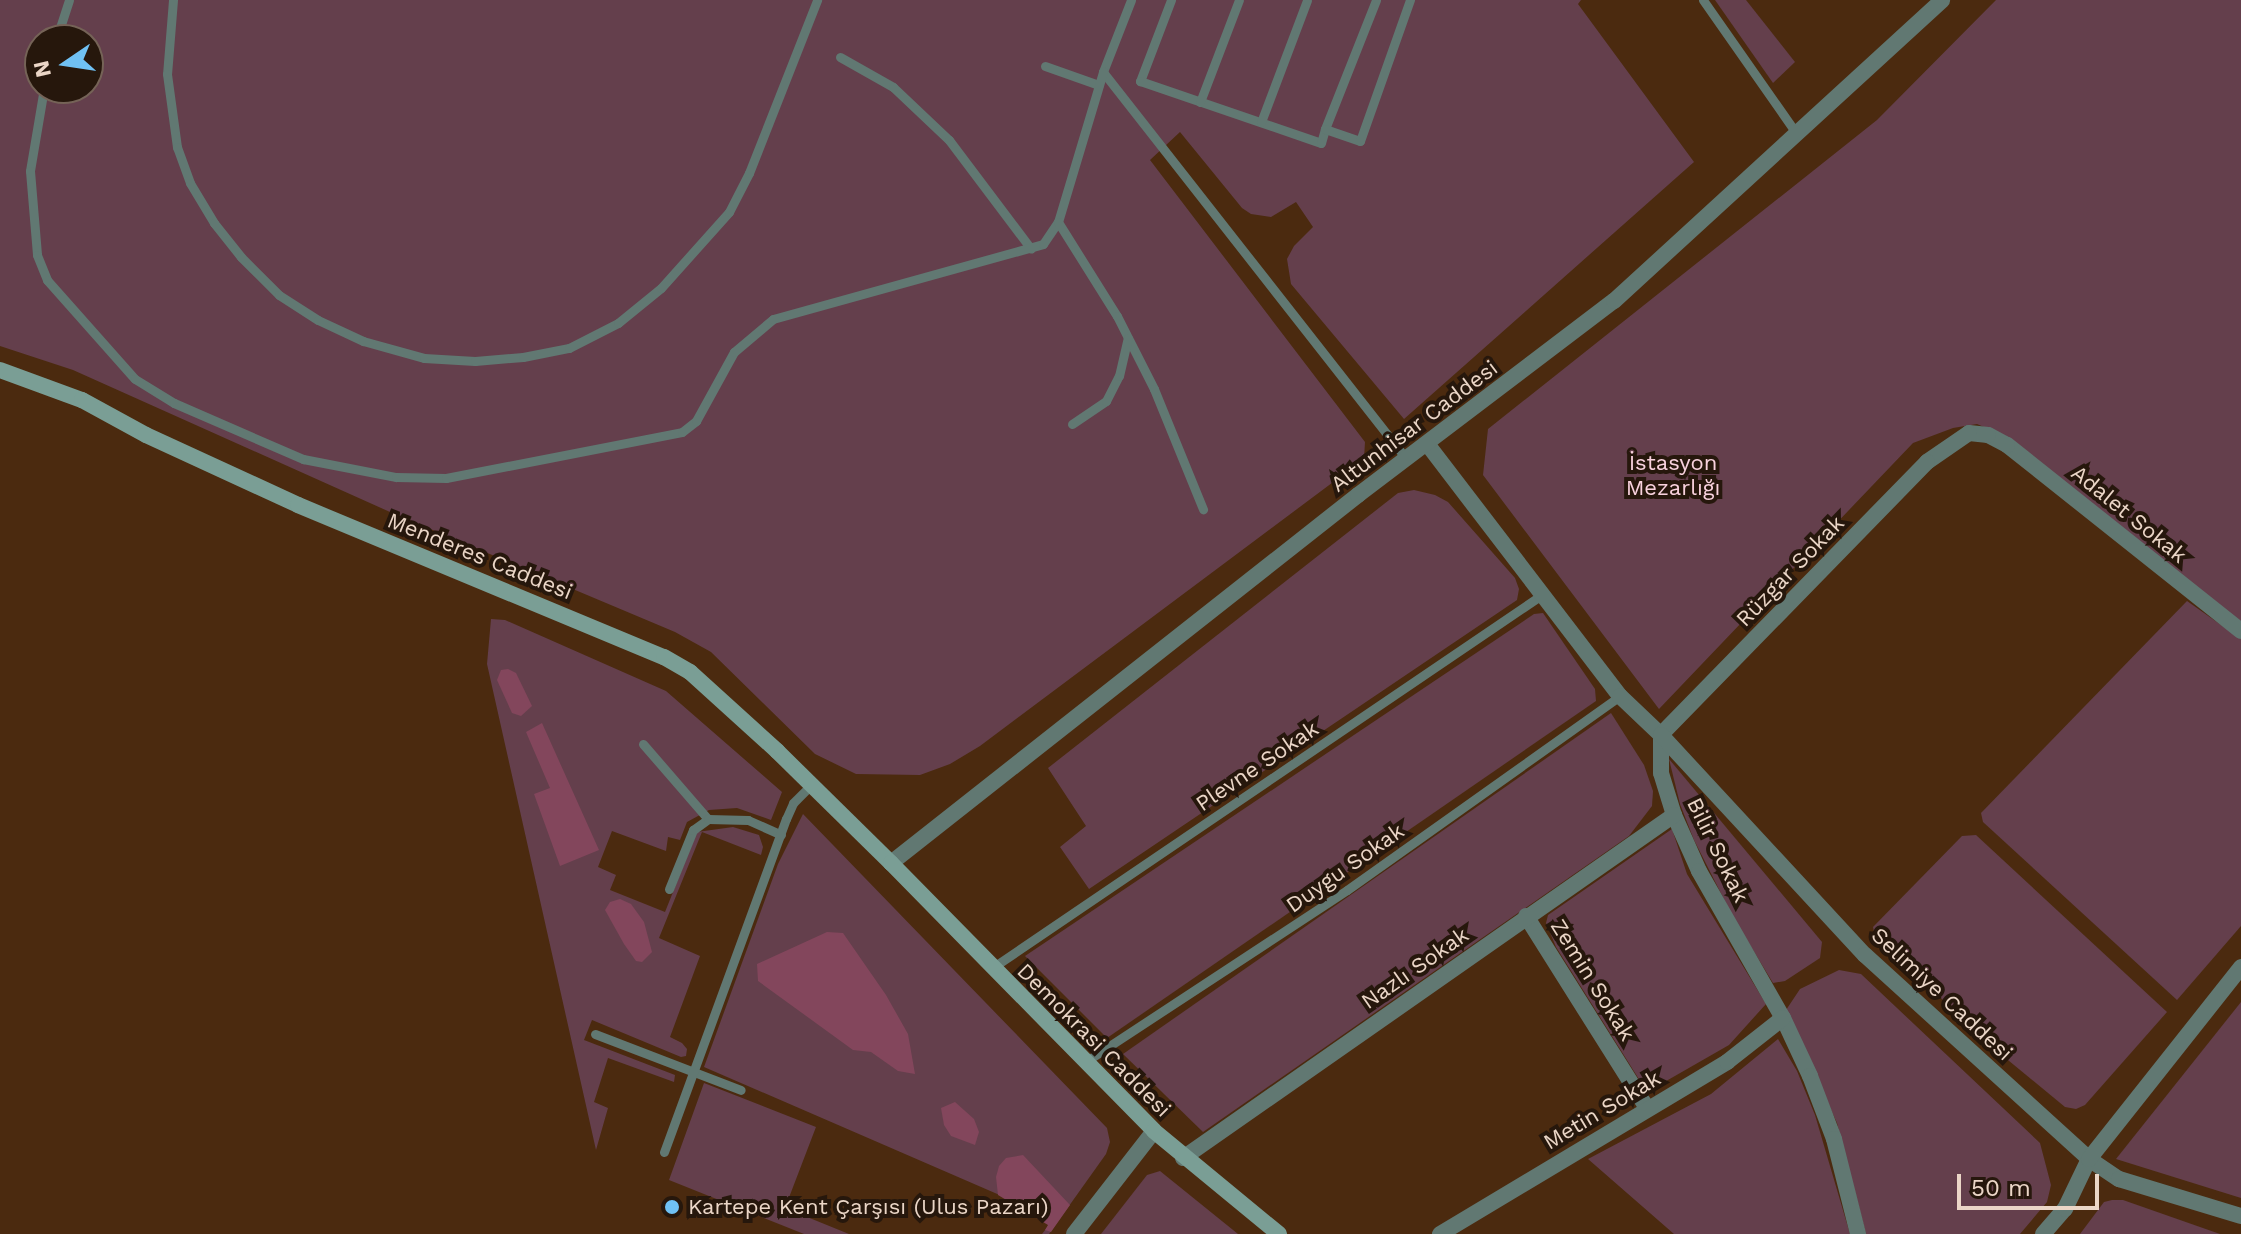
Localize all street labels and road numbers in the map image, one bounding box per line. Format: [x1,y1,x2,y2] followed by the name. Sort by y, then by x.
[1325,355,1503,497] street label: Altunhisar Caddesi
[2066,459,2192,569] street label: Adalet Sokak
[384,507,576,605] street label: Menderes Caddesi
[1730,510,1850,632] street label: Rüzgar Sokak
[1191,715,1323,817] street label: Plevne Sokak
[1681,793,1755,907] street label: Bilir Sokak
[1281,818,1409,918] street label: Duygu Sokak
[1545,914,1641,1046] street label: Zemin Sokak
[1356,921,1474,1015] street label: Nazlı Sokak
[1866,922,2018,1066] street label: Selimiye Caddesi
[1012,958,1176,1122] street label: Demokrasi Caddesi
[1539,1065,1665,1155] street label: Metin Sokak

